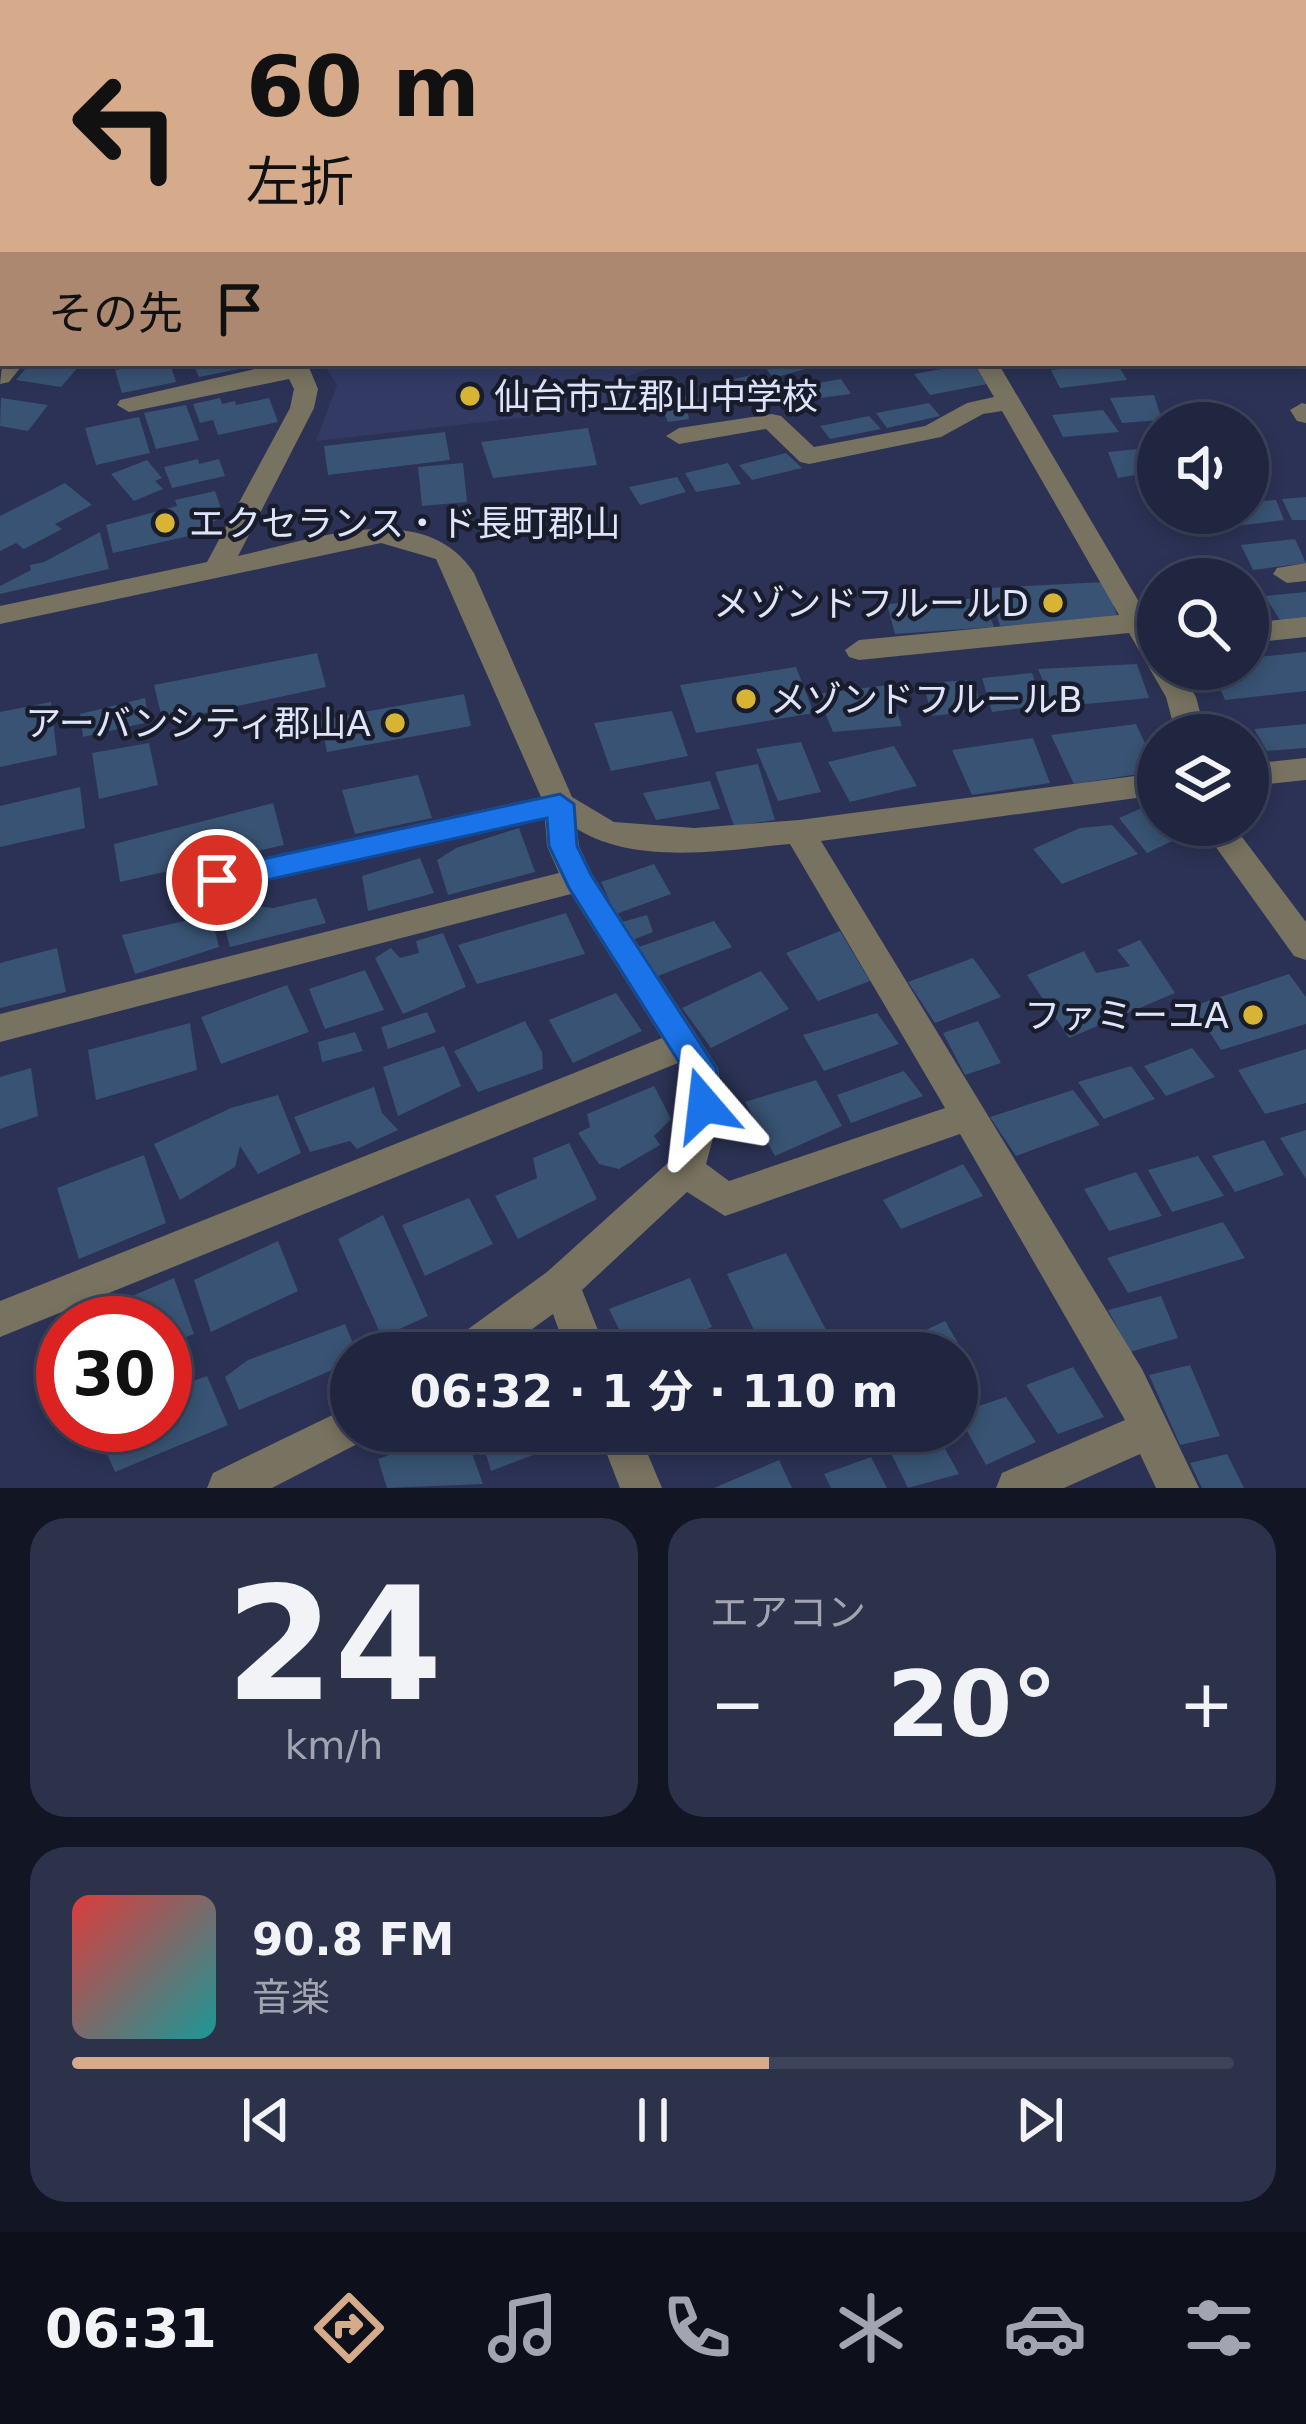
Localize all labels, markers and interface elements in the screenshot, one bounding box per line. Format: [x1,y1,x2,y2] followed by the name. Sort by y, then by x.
[246,38,480,136] text: 60 m
[48,48,204,204] icon: left
[246,151,354,214] text: 左折
[207,276,273,342] icon: arrive
[48,287,183,340] text: その先
[494,376,818,417] place label: 仙台市立郡山中学校
[457,383,483,409] marker: 仙台市立郡山中学校
[1137,402,1269,846] map controls
[1137,402,1269,534] button: sound
[189,503,620,544] place label: エクセランス・ド長町郡山
[152,510,178,536] marker: エクセランス・ド長町郡山
[1137,558,1269,690] button: search
[713,583,1029,624] place label: メゾンドフルールD
[1040,590,1066,616] marker: メゾンドフルールD
[770,679,1083,720] place label: メゾンドフルールB
[733,686,759,712] marker: メゾンドフルールB
[25,703,371,744] place label: アーバンシティ郡山A
[382,710,408,736] marker: アーバンシティ郡山A
[1137,714,1269,846] button: layers
[166,829,268,931] pin
[184,847,250,913] icon: arrive
[1024,995,1229,1036] place label: ファミーユA
[1240,1002,1266,1028] marker: ファミーユA
[641,1042,767,1168] position arrow
[36,1296,192,1452] speed limit sign: 30
[410,1365,898,1418] text: 06:32 · 1 分 · 110 m
[225,1554,443,1736] text: 24
[710,1590,866,1635] text: エアコン
[887,1652,1057,1757] text: 20°
[710,1666,765,1743] text: −
[1179,1666,1234,1743] text: +
[285,1723,383,1768] text: km/h
[252,1913,454,1966] text: 90.8 FM
[252,1975,330,2020] text: 音楽
[233,2087,299,2153] icon: previous
[620,2087,686,2153] icon: pause
[1007,2087,1073,2153] icon: next
[307,2286,391,2370] icon: directions
[481,2286,565,2370] icon: music
[655,2286,739,2370] icon: phone
[829,2286,913,2370] icon: climate
[1003,2286,1087,2370] icon: car
[1177,2286,1261,2370] icon: filters
[45,2297,217,2360] text: 06:31

